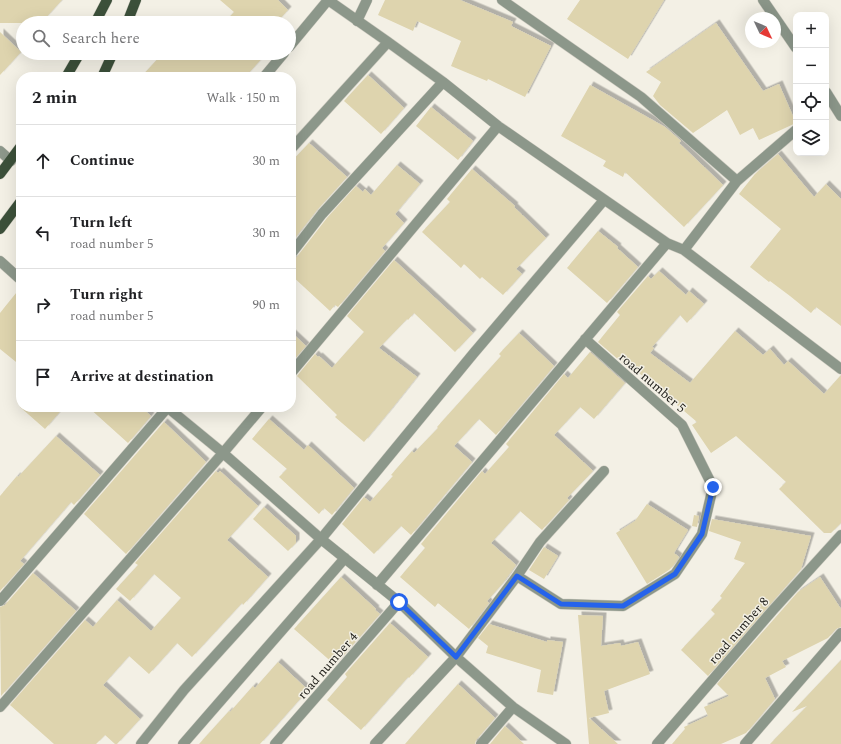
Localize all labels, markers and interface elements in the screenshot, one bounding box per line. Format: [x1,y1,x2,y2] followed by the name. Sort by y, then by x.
[745,12,781,48] north arrow
[793,12,829,156] map controls
[793,12,829,48] button: +
[16,16,296,60] search box
[30,27,52,49] icon: search
[62,27,140,50] text: Search here
[793,48,829,84] button: −
[793,84,829,120] button: locate
[32,85,77,111] text: 2 min
[206,88,280,108] text: Walk · 150 m
[793,120,829,156] button: layers
[70,149,135,172] text: Continue
[32,150,54,172] icon: ahead
[253,151,280,171] text: 30 m
[70,211,132,234] text: Turn left
[32,222,54,244] icon: left
[253,223,280,243] text: 30 m
[70,234,154,254] text: road number 5
[70,283,143,306] text: Turn right
[32,294,54,316] icon: right
[253,295,280,315] text: 90 m
[70,306,154,326] text: road number 5
[614,348,690,418] street label: road number 5
[70,365,214,388] text: Arrive at destination
[32,366,54,388] icon: arrive
[704,478,722,496] route end
[390,593,408,611] route start
[704,593,774,669] street label: road number 8
[293,627,363,704] street label: road number 4

